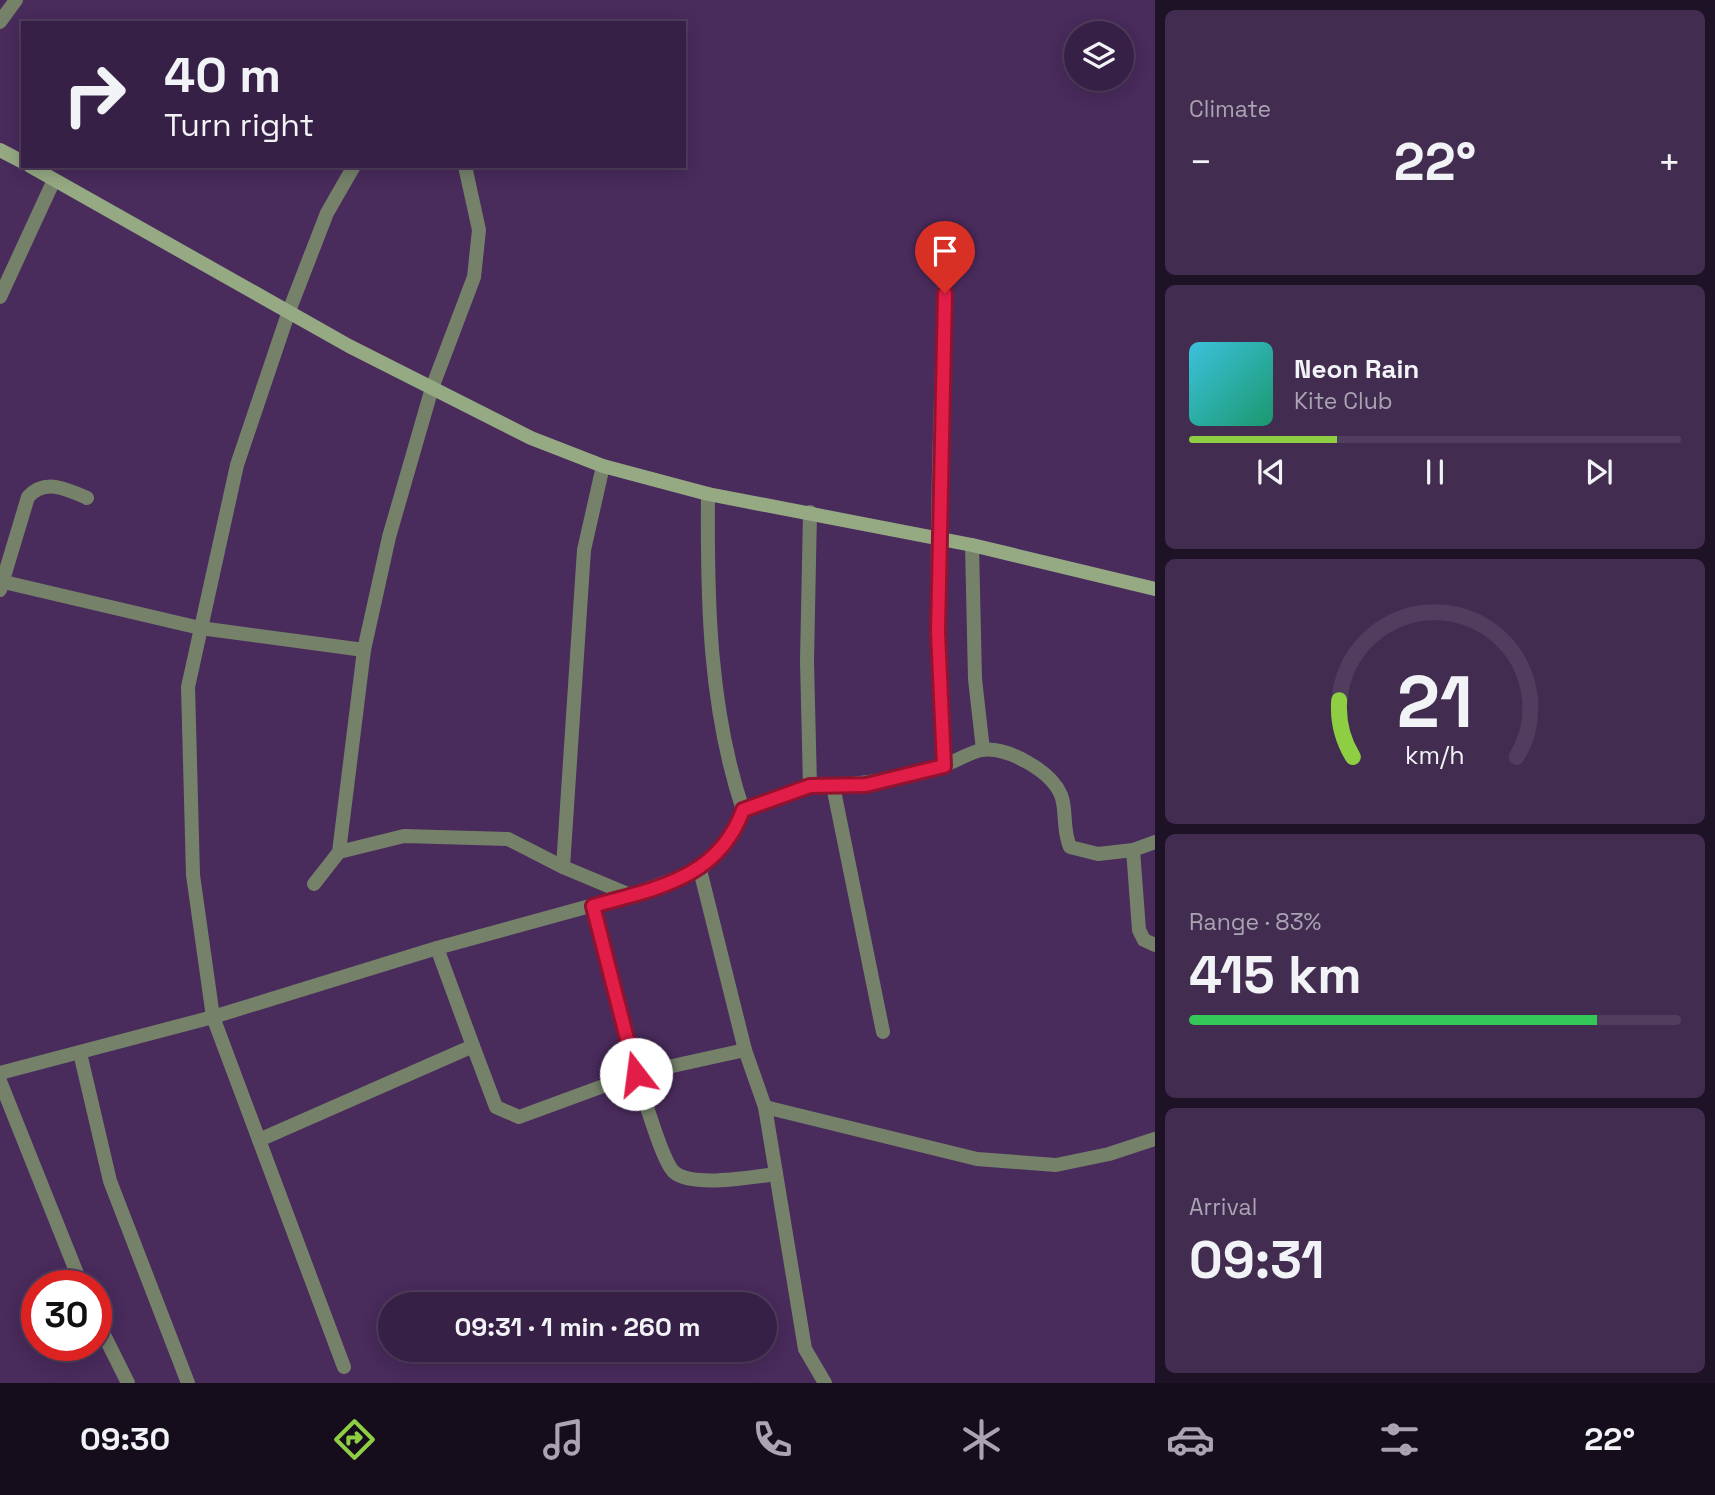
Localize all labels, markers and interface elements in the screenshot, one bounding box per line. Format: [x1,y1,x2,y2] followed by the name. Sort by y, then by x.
[1064,21,1134,91] map controls
[1064,21,1134,91] button: layers
[164,44,281,106] text: 40 m
[49,49,140,140] icon: right
[1189,94,1271,124] text: Climate
[164,105,314,145] text: Turn right
[1394,129,1476,195] text: 22°
[1189,138,1213,186] text: −
[1657,138,1681,186] text: +
[915,221,975,293] pin
[926,232,964,270] icon: arrive
[1294,352,1419,386] text: Neon Rain
[1294,386,1393,416] text: Kite Club
[1252,453,1290,491] icon: previous
[1416,453,1454,491] icon: pause
[1580,453,1618,491] icon: next
[1397,656,1473,749] text: 21
[1405,739,1465,771] text: km/h
[1189,907,1321,937] text: Range · 83%
[1189,942,1362,1008] text: 415 km
[599,1037,673,1111] position arrow
[1189,1192,1257,1222] text: Arrival
[1189,1227,1325,1293] text: 09:31
[21,1270,112,1361] speed limit sign: 30
[454,1310,701,1344] text: 09:31 · 1 min · 260 m
[330,1415,379,1464] icon: directions
[539,1415,588,1464] icon: music
[748,1415,797,1464] icon: phone
[957,1415,1006,1464] icon: climate
[1166,1415,1215,1464] icon: car
[1375,1415,1424,1464] icon: filters
[80,1419,170,1459] text: 09:30
[1584,1419,1635,1459] text: 22°

